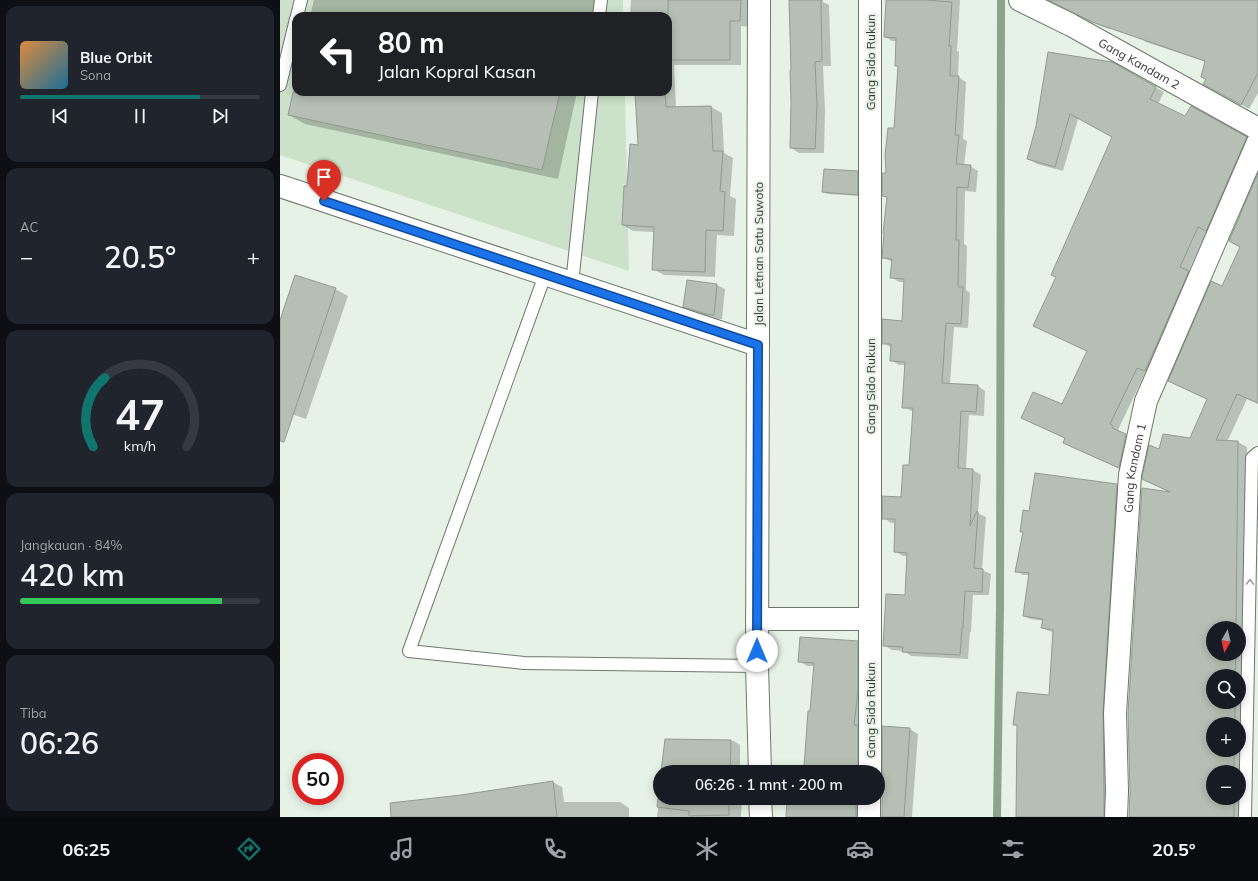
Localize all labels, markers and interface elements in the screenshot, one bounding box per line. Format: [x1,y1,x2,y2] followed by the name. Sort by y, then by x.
[863,14,878,110] street label: Gang Sido Rukun
[378,25,444,60] text: 80 m
[312,28,364,80] icon: left
[1096,34,1183,92] street label: Gang Kandam 2
[80,48,152,67] text: Blue Orbit
[378,60,536,83] text: Jalan Kopral Kasan
[80,67,111,83] text: Sona
[49,105,71,127] icon: previous
[129,105,151,127] icon: pause
[209,105,231,127] icon: next
[307,160,341,201] pin
[313,166,335,188] icon: arrive
[751,182,766,326] street label: Jalan Letnan Satu Suwoto
[20,219,38,235] text: AC
[104,238,176,276] text: 20.5°
[20,243,33,271] text: −
[247,243,260,271] text: +
[863,338,878,434] street label: Gang Sido Rukun
[115,387,165,439] text: 47
[1120,422,1148,513] street label: Gang Kandam 1
[124,436,156,454] text: km/h
[20,537,122,553] text: Jangkauan · 84%
[20,556,125,594] text: 420 km
[1246,579,1254,585] one-way arrow
[1206,621,1246,661] north arrow
[1206,621,1246,805] map controls
[736,630,778,672] position arrow
[863,662,878,758] street label: Gang Sido Rukun
[1206,669,1246,709] button: search
[20,705,47,721] text: Tiba
[1206,717,1246,757] button: +
[20,724,99,762] text: 06:26
[292,753,344,805] speed limit sign: 50
[1206,765,1246,805] button: −
[695,775,843,794] text: 06:26 · 1 mnt · 200 m
[235,835,263,863] icon: directions
[388,835,416,863] icon: music
[541,835,569,863] icon: phone
[693,835,721,863] icon: climate
[846,835,874,863] icon: car
[999,835,1027,863] icon: filters
[62,838,110,861] text: 06:25
[1152,838,1196,861] text: 20.5°

